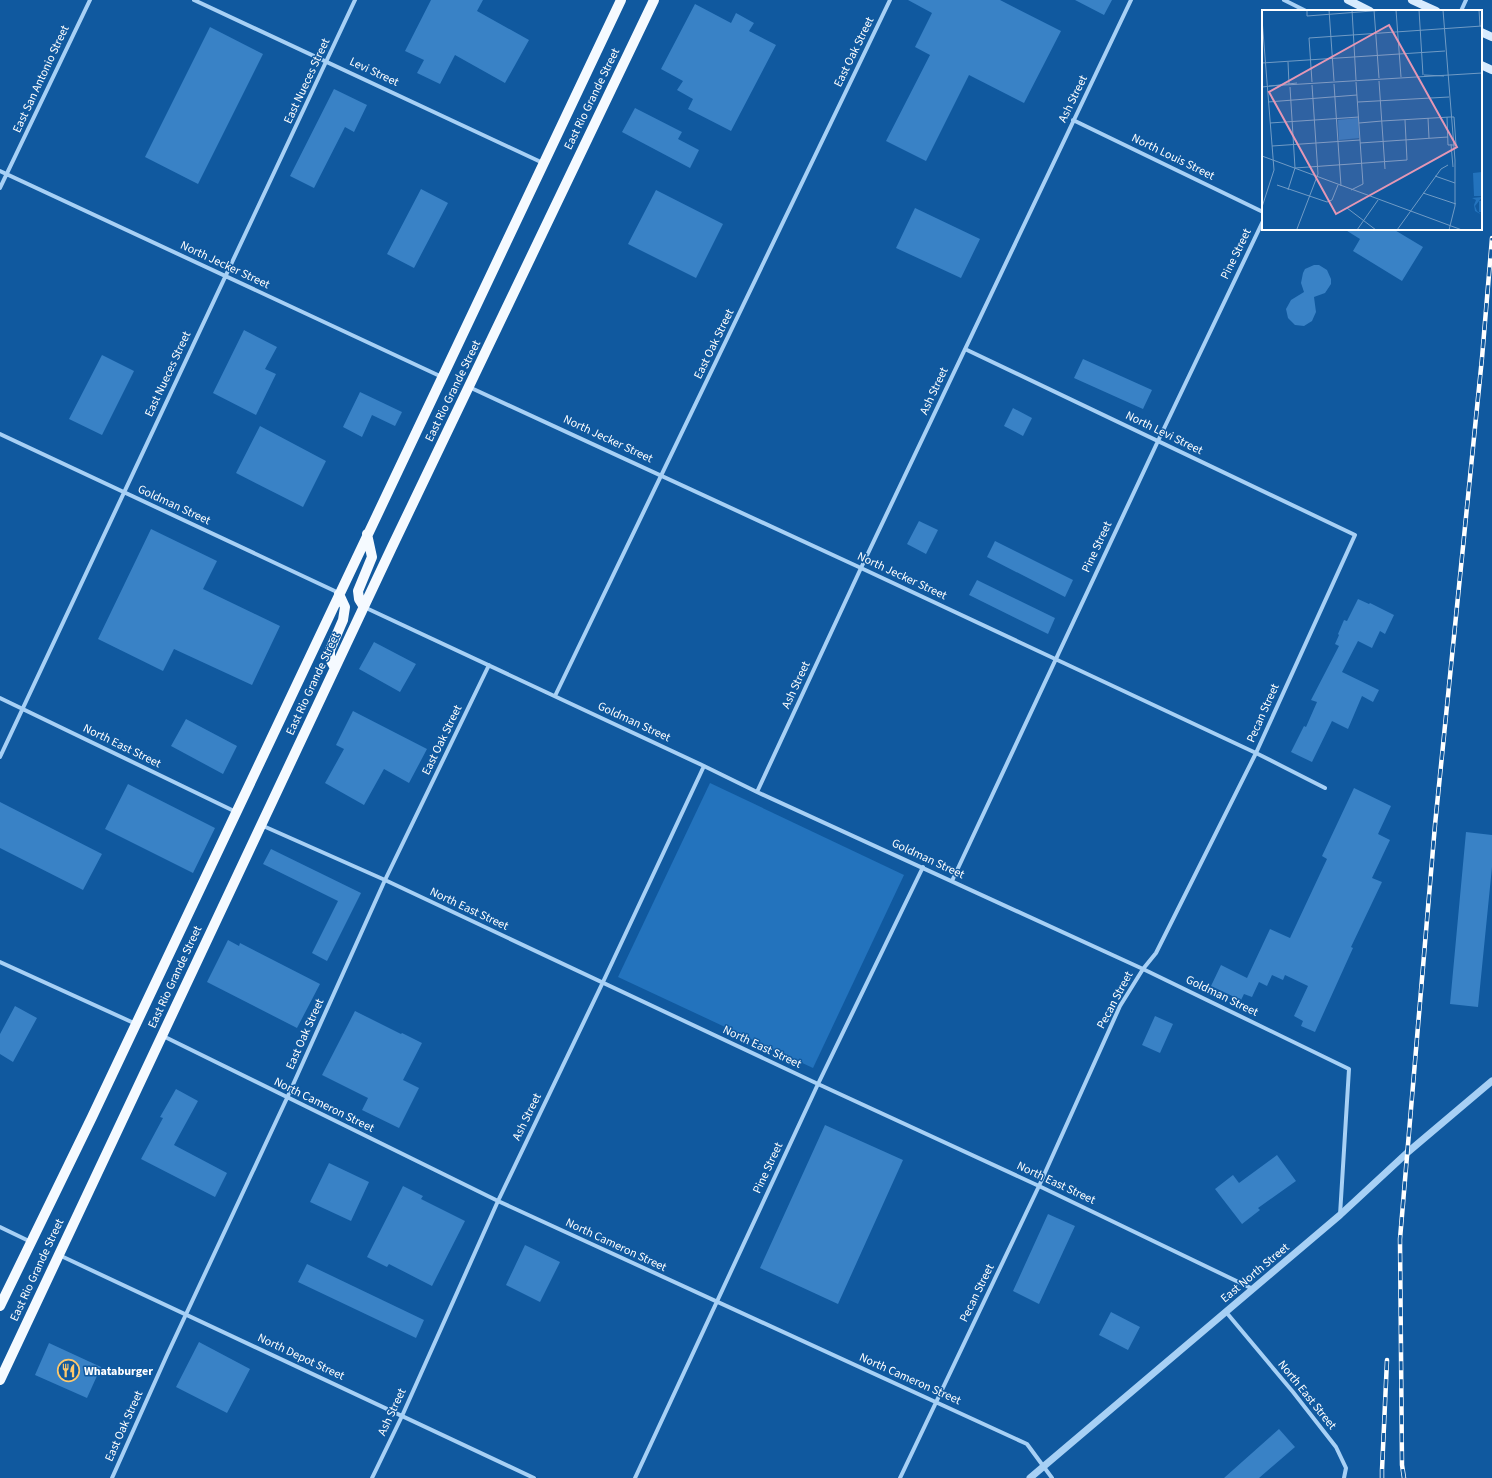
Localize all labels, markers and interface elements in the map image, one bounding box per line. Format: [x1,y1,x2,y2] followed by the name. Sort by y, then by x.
[1262,10,1482,230] inset map
[830,14,878,90] street label: East Oak Street
[9,22,73,136] street label: East San Antonio Street
[280,35,334,127] street label: East Nueces Street
[560,45,624,153] street label: East Rio Grande Street
[347,53,401,91] street label: Levi Street
[1054,72,1092,126] street label: Ash Street
[1129,130,1217,184] street label: North Louis Street
[1216,226,1256,282] street label: Pine Street
[177,237,273,293] street label: North Jecker Street
[690,306,738,382] street label: East Oak Street
[141,328,195,420] street label: East Nueces Street
[421,337,485,445] street label: East Rio Grande Street
[916,364,952,418] street label: Ash Street
[1122,407,1206,459] street label: North Levi Street
[560,411,656,467] street label: North Jecker Street
[135,481,213,529] street label: Goldman Street
[1078,519,1116,575] street label: Pine Street
[854,548,950,604] street label: North Jecker Street
[282,630,344,738] street label: East Rio Grande Street
[778,658,814,712] street label: Ash Street
[1242,681,1284,745] street label: Pecan Street
[595,698,673,746] street label: Goldman Street
[418,702,466,778] street label: East Oak Street
[80,720,164,772] street label: North East Street
[889,835,967,883] street label: Goldman Street
[427,883,511,935] street label: North East Street
[144,923,206,1031] street label: East Rio Grande Street
[1093,968,1137,1032] street label: Pecan Street
[1183,971,1261,1021] street label: Goldman Street
[282,996,328,1072] street label: East Oak Street
[720,1021,804,1073] street label: North East Street
[271,1073,377,1137] street label: North Cameron Street
[508,1090,546,1144] street label: Ash Street
[749,1140,787,1196] street label: Pine Street
[1014,1157,1098,1209] street label: North East Street
[563,1214,669,1276] street label: North Cameron Street
[6,1216,68,1324] street label: East Rio Grande Street
[1217,1239,1293,1307] street label: East North Street
[956,1261,998,1325] street label: Pecan Street
[255,1329,347,1385] street label: North Depot Street
[856,1349,964,1409] street label: North Cameron Street
[1274,1357,1340,1433] street label: North East Street
[55,1358,81,1384] restaurant icon: Whataburger
[84,1363,153,1380] place label: Whataburger
[374,1385,410,1439] street label: Ash Street
[101,1388,147,1464] street label: East Oak Street

